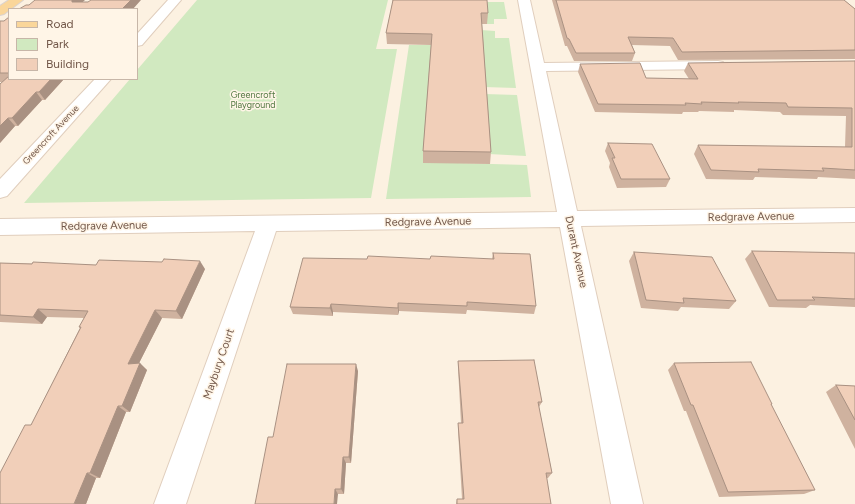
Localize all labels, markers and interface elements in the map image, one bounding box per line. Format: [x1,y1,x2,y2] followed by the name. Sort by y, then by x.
[8,8,138,80] legend
[46,17,74,31] text: Road
[46,37,69,51] text: Park
[46,57,89,71] text: Building
[230,90,276,111] park label: Greencroft Playground
[21,103,81,167] street label: Greencroft Avenue
[708,210,794,224] street label: Redgrave Avenue
[385,215,471,229] street label: Redgrave Avenue
[562,215,590,289] street label: Durant Avenue
[61,219,147,233] street label: Redgrave Avenue
[201,327,237,401] street label: Maybury Court

